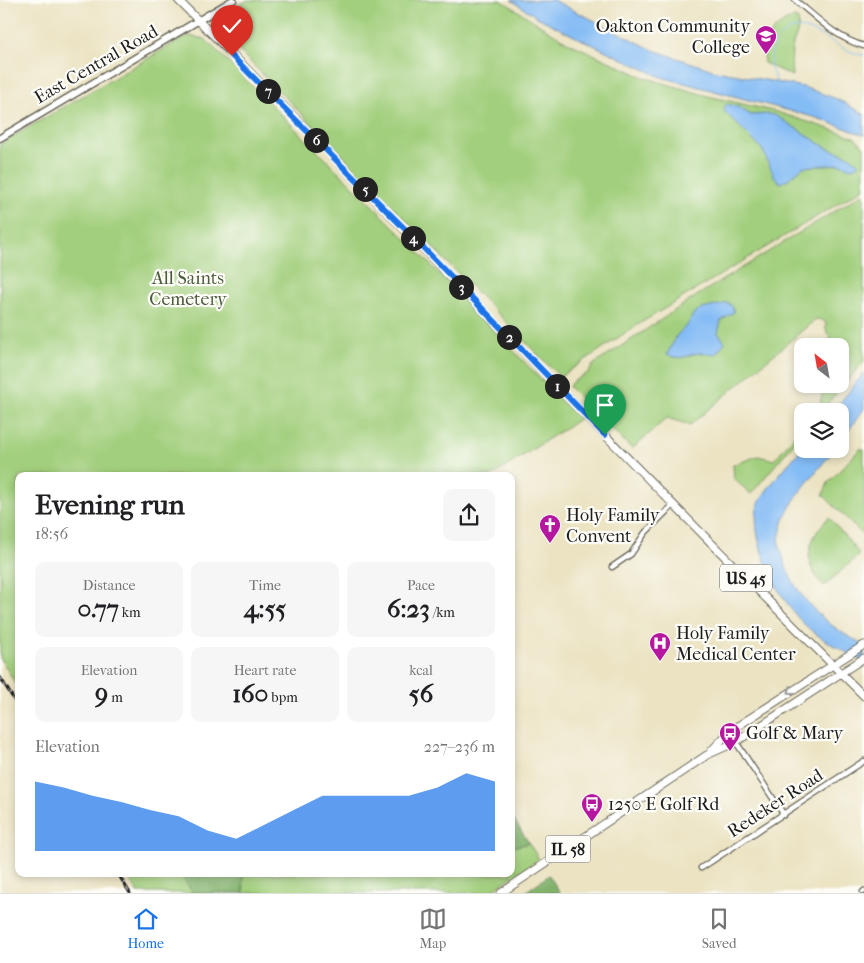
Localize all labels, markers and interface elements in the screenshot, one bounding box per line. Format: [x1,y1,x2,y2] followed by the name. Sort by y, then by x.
[211,5,253,56] pin
[218,12,246,40] icon: check
[596,16,751,58] place label: Oakton Community College
[31,21,162,108] street label: East Central Road
[754,24,778,55] school or university icon: Oakton Community College
[256,78,280,104] pin: 7
[265,83,272,100] text: 7
[304,128,328,152] pin: 6
[313,132,320,149] text: 6
[352,176,378,202] pin: 5
[362,181,369,198] text: 5
[400,226,426,250] pin: 4
[409,230,418,247] text: 4
[149,268,228,310] park label: All Saints Cemetery
[448,274,474,300] pin: 3
[459,279,464,296] text: 3
[496,324,522,350] pin: 2
[506,329,513,346] text: 2
[794,338,849,392] north arrow
[794,338,849,458] map controls
[544,374,570,398] pin: 1
[555,378,560,395] text: 1
[584,384,626,435] pin
[591,391,619,419] icon: arrive
[794,403,849,458] button: layers
[35,488,185,521] text: Evening run
[443,489,495,541] button: share
[566,505,661,547] place label: Holy Family Convent
[538,513,562,544] church icon: Holy Family Convent
[35,524,68,543] text: 18:56
[720,564,772,592] road number: US 45
[83,577,135,594] text: Distance
[249,577,281,594] text: Time
[407,577,435,594] text: Pace
[77,594,119,623] text: 0.77
[244,594,286,623] text: 4:55
[387,594,430,623] text: 6:23
[119,604,141,621] text: km
[430,604,455,621] text: /km
[676,623,796,665] place label: Holy Family Medical Center
[648,631,672,662] hospital icon: Holy Family Medical Center
[81,662,137,679] text: Elevation
[234,662,296,679] text: Heart rate
[409,662,433,679] text: kcal
[95,679,108,708] text: 9
[232,679,268,708] text: 160
[409,679,433,708] text: 56
[788,685,797,694] one-way arrow
[108,689,123,706] text: m
[268,689,298,706] text: bpm
[718,721,742,752] bus stop icon: Golf & Mary
[746,723,845,744] place label: Golf & Mary
[35,737,100,756] text: Elevation
[424,737,495,756] text: 227–236 m
[723,765,827,842] street label: Redeker Road
[580,792,604,823] bus stop icon: 1250 E Golf Rd
[608,794,719,815] place label: 1250 E Golf Rd
[546,836,590,862] road number: IL 58
[127,905,164,952] tab: Home
[419,905,447,952] tab: Map
[702,905,737,952] tab: Saved

